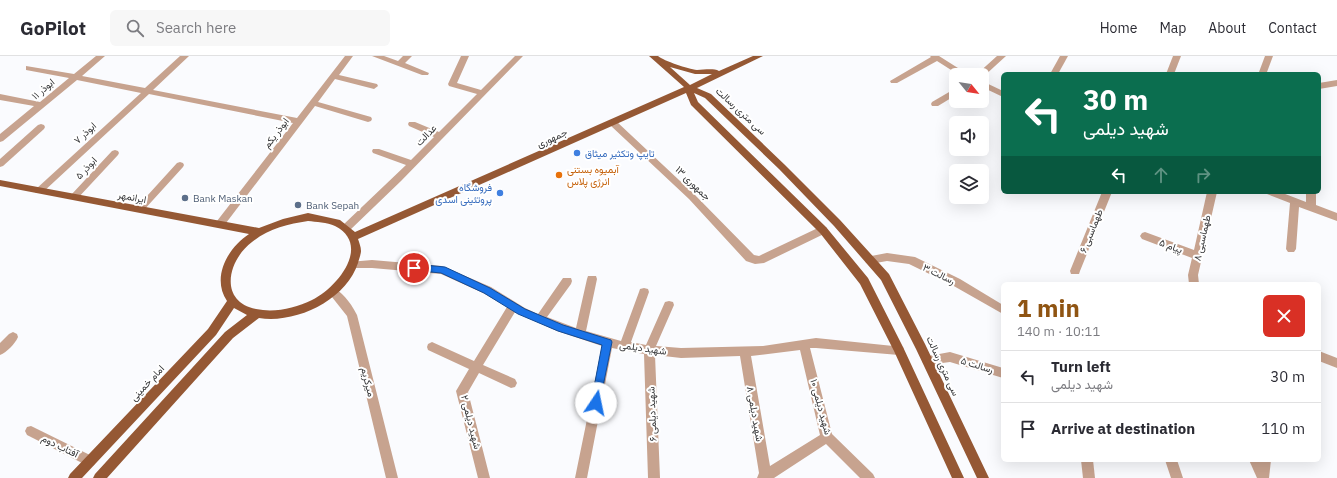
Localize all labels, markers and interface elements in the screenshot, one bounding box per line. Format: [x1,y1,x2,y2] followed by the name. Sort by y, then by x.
[110,10,390,46] search box
[20,16,86,40] text: GoPilot
[124,17,146,39] icon: search
[156,18,236,37] text: Search here
[1100,19,1137,37] text: Home
[1159,19,1186,37] text: Map
[1208,19,1246,37] text: About
[1268,19,1317,37] text: Contact
[949,68,989,108] north arrow
[949,68,989,204] map controls
[29,76,57,102] street label: ابوذر ۱۱
[1083,81,1148,118] text: 30 m
[713,84,769,138] street label: سی متری رسالت
[1017,88,1069,140] icon: left
[260,115,292,151] street label: ابوذر یکم
[949,116,989,156] button: sound
[1083,117,1169,140] text: شهید دیلمی
[71,119,99,147] street label: ۷ ابوذر
[413,121,439,149] street label: عدالت
[535,125,570,151] street label: جمهوری
[585,147,655,161] place label: تایپ وتکثیر میثاق
[572,148,582,158] marker: تایپ وتکثیر میثاق
[72,154,100,182] street label: ۵ ابوذر
[567,163,619,189] place label: آبمیوه بستنی انرژی پلاس
[673,163,714,203] street label: ۱۳ جمهوری
[949,164,989,204] button: layers
[1108,164,1130,186] icon: left
[1150,164,1172,186] icon: ahead
[1192,164,1214,186] icon: right
[554,170,564,180] marker: آبمیوه بستنی انرژی پلاس
[435,181,492,207] place label: فروشگاه پروتئینی اسدی
[116,188,147,206] street label: ایرانمهر
[495,188,505,198] marker: فروشگاه پروتئینی اسدی
[193,192,253,205] place label: Bank Maskan
[180,193,190,203] marker: Bank Maskan
[306,199,359,212] place label: Bank Sepah
[293,200,303,210] marker: Bank Sepah
[1076,207,1106,255] street label: ۶ طهماسبی
[1190,213,1214,262] street label: ۸ طهماسبی
[1157,236,1184,257] street label: ۵ پیام
[397,251,431,285] pin
[403,257,425,279] icon: arrive
[921,261,957,287] street label: ۳ رسالت
[1017,292,1080,324] text: 1 min
[1263,295,1305,337] button: close
[1017,323,1100,340] text: 140 m · 10:11
[924,334,963,398] street label: سی متری رسالت
[619,338,668,358] street label: شهید دیلمی
[959,354,995,376] street label: ۵ رسالت
[1051,357,1111,376] text: Turn left
[127,362,167,404] street label: امام خمینی
[358,366,378,398] street label: میرکریم
[1017,366,1039,388] icon: left
[1270,367,1305,386] text: 30 m
[1051,376,1113,393] text: شهید دیلمی
[807,378,835,436] street label: ۱۰ شهید دیلمی
[575,382,617,424] position arrow
[744,385,766,443] street label: ۸ شهید دیلمی
[645,386,659,442] street label: ۶ شهید دیلمی
[458,394,484,450] street label: ۲ شهید دیلمی
[1017,418,1039,440] icon: arrive
[1051,419,1195,438] text: Arrive at destination
[1261,419,1305,438] text: 110 m
[39,431,81,461] street label: آفتاب دوم

